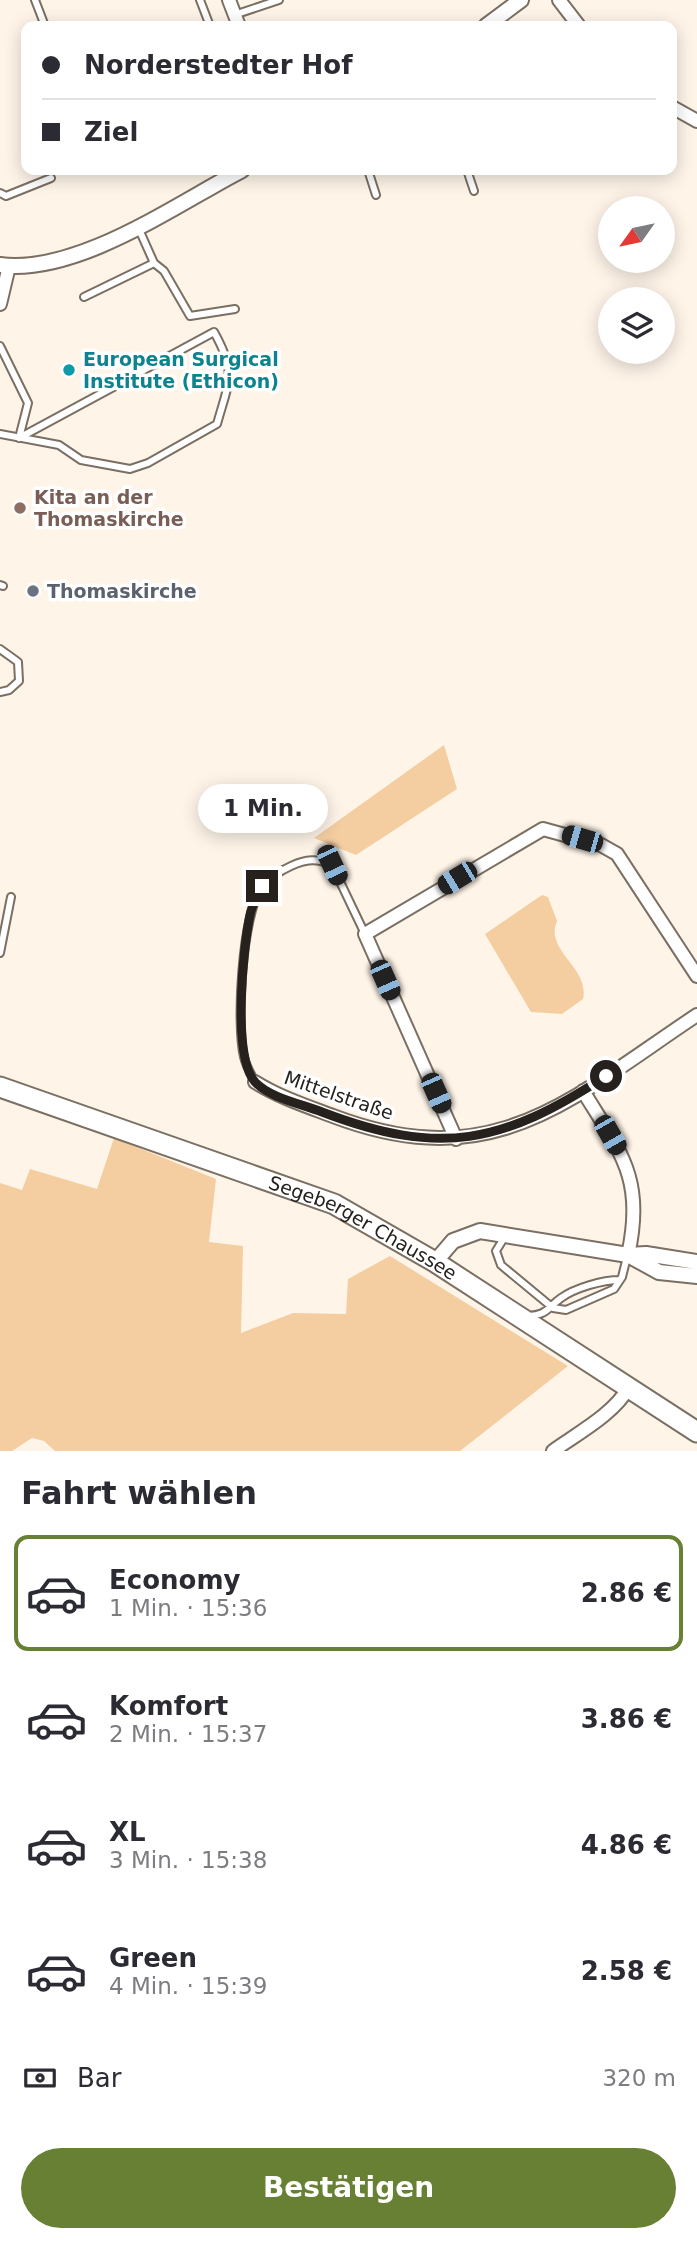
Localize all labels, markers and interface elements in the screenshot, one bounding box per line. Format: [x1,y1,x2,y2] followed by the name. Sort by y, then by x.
[84,50,353,80] text: Norderstedter Hof
[84,117,138,147] text: Ziel
[598,196,676,273] north arrow
[598,196,675,364] map controls
[598,287,675,364] button: layers
[83,348,279,392] place label: European Surgical Institute (Ethicon)
[61,362,77,378] marker: European Surgical Institute (Ethicon)
[34,486,184,530] place label: Kita an der Thomaskirche
[12,500,28,516] marker: Kita an der Thomaskirche
[47,580,197,602] place label: Thomaskirche
[25,583,41,599] marker: Thomaskirche
[197,784,327,834] callout: 1 Min.
[223,795,303,821] text: 1 Min.
[559,823,606,855] car
[314,842,351,888] car
[434,858,481,898] car
[246,870,278,902] route end
[367,957,404,1003] car
[590,1060,622,1092] route start
[282,1066,396,1124] street label: Mittelstraße
[418,1070,455,1116] car
[591,1112,630,1158] car
[266,1171,461,1284] street label: Segeberger Chaussee
[21,1474,257,1512] text: Fahrt wählen
[25,1562,88,1625] icon: car
[109,1565,240,1595] text: Economy
[581,1578,672,1608] text: 2.86 €
[109,1595,267,1621] text: 1 Min. · 15:36
[25,1688,88,1751] icon: car
[109,1691,228,1721] text: Komfort
[581,1704,672,1734] text: 3.86 €
[109,1721,267,1747] text: 2 Min. · 15:37
[25,1814,88,1877] icon: car
[109,1817,146,1847] text: XL
[581,1830,672,1860] text: 4.86 €
[109,1847,267,1873] text: 3 Min. · 15:38
[25,1940,88,2003] icon: car
[109,1943,197,1973] text: Green
[581,1956,672,1986] text: 2.58 €
[109,1973,267,1999] text: 4 Min. · 15:39
[21,2059,59,2097] icon: cash
[77,2063,121,2093] text: Bar
[602,2065,676,2091] text: 320 m
[21,2148,676,2228] button: Bestätigen

